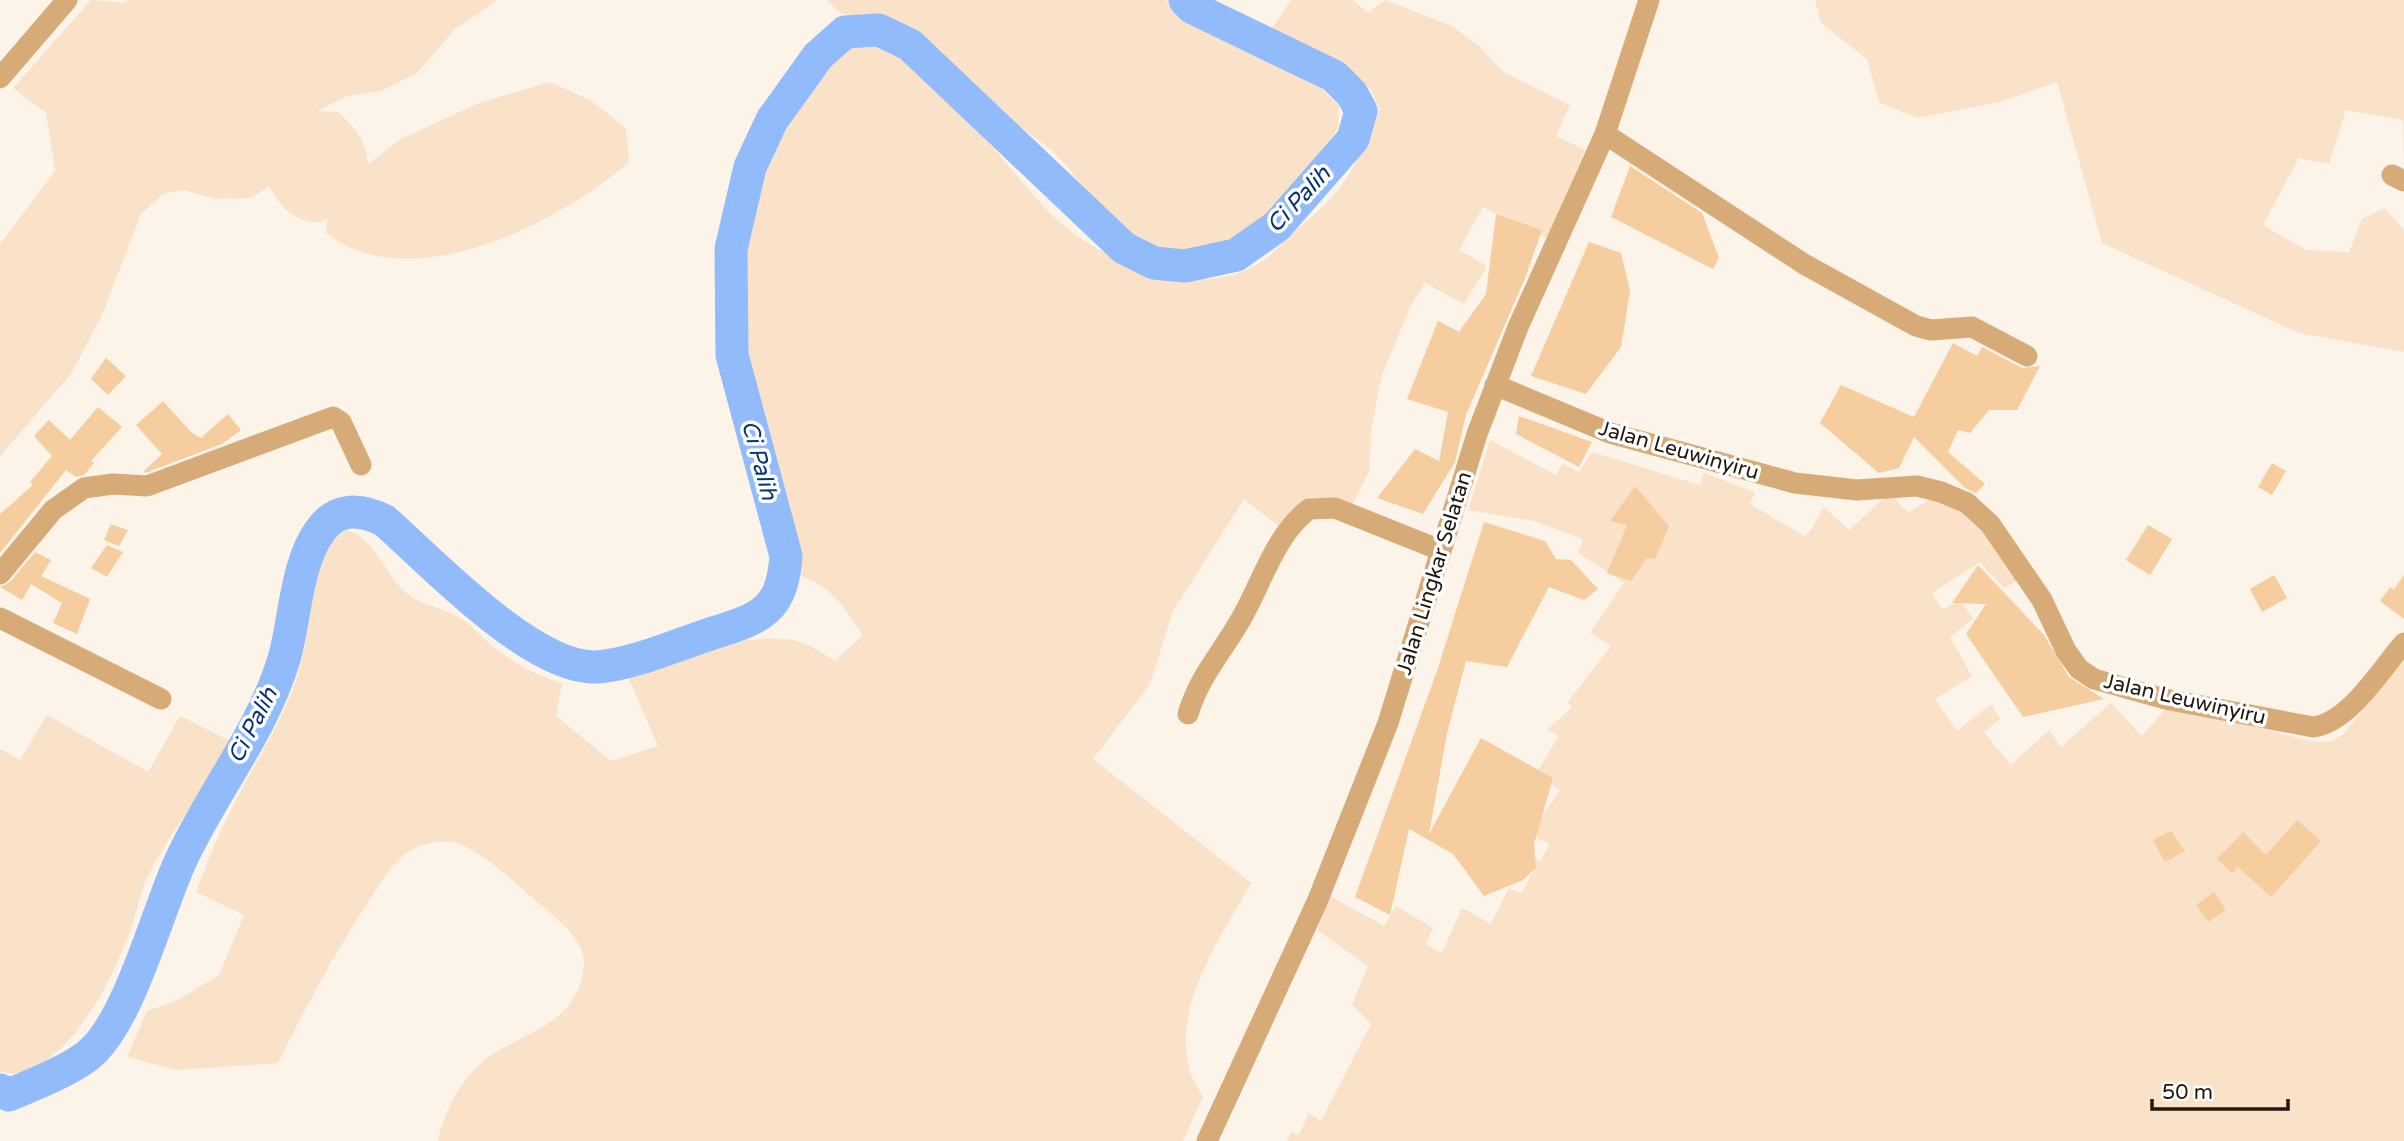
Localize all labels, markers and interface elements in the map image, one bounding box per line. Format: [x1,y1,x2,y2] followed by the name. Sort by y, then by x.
[1261,160,1337,239] water label: Ci Palih
[1596,416,1762,485] street label: Jalan Leuwinyiru
[735,418,783,504] water label: Ci Palih
[1392,469,1477,678] street label: Jalan Lingkar Selatan
[2101,669,2268,730] street label: Jalan Leuwinyiru
[222,682,284,768] water label: Ci Palih
[2152,1068,2288,1112] scale bar
[2162,1080,2213,1105] text: 50 m

